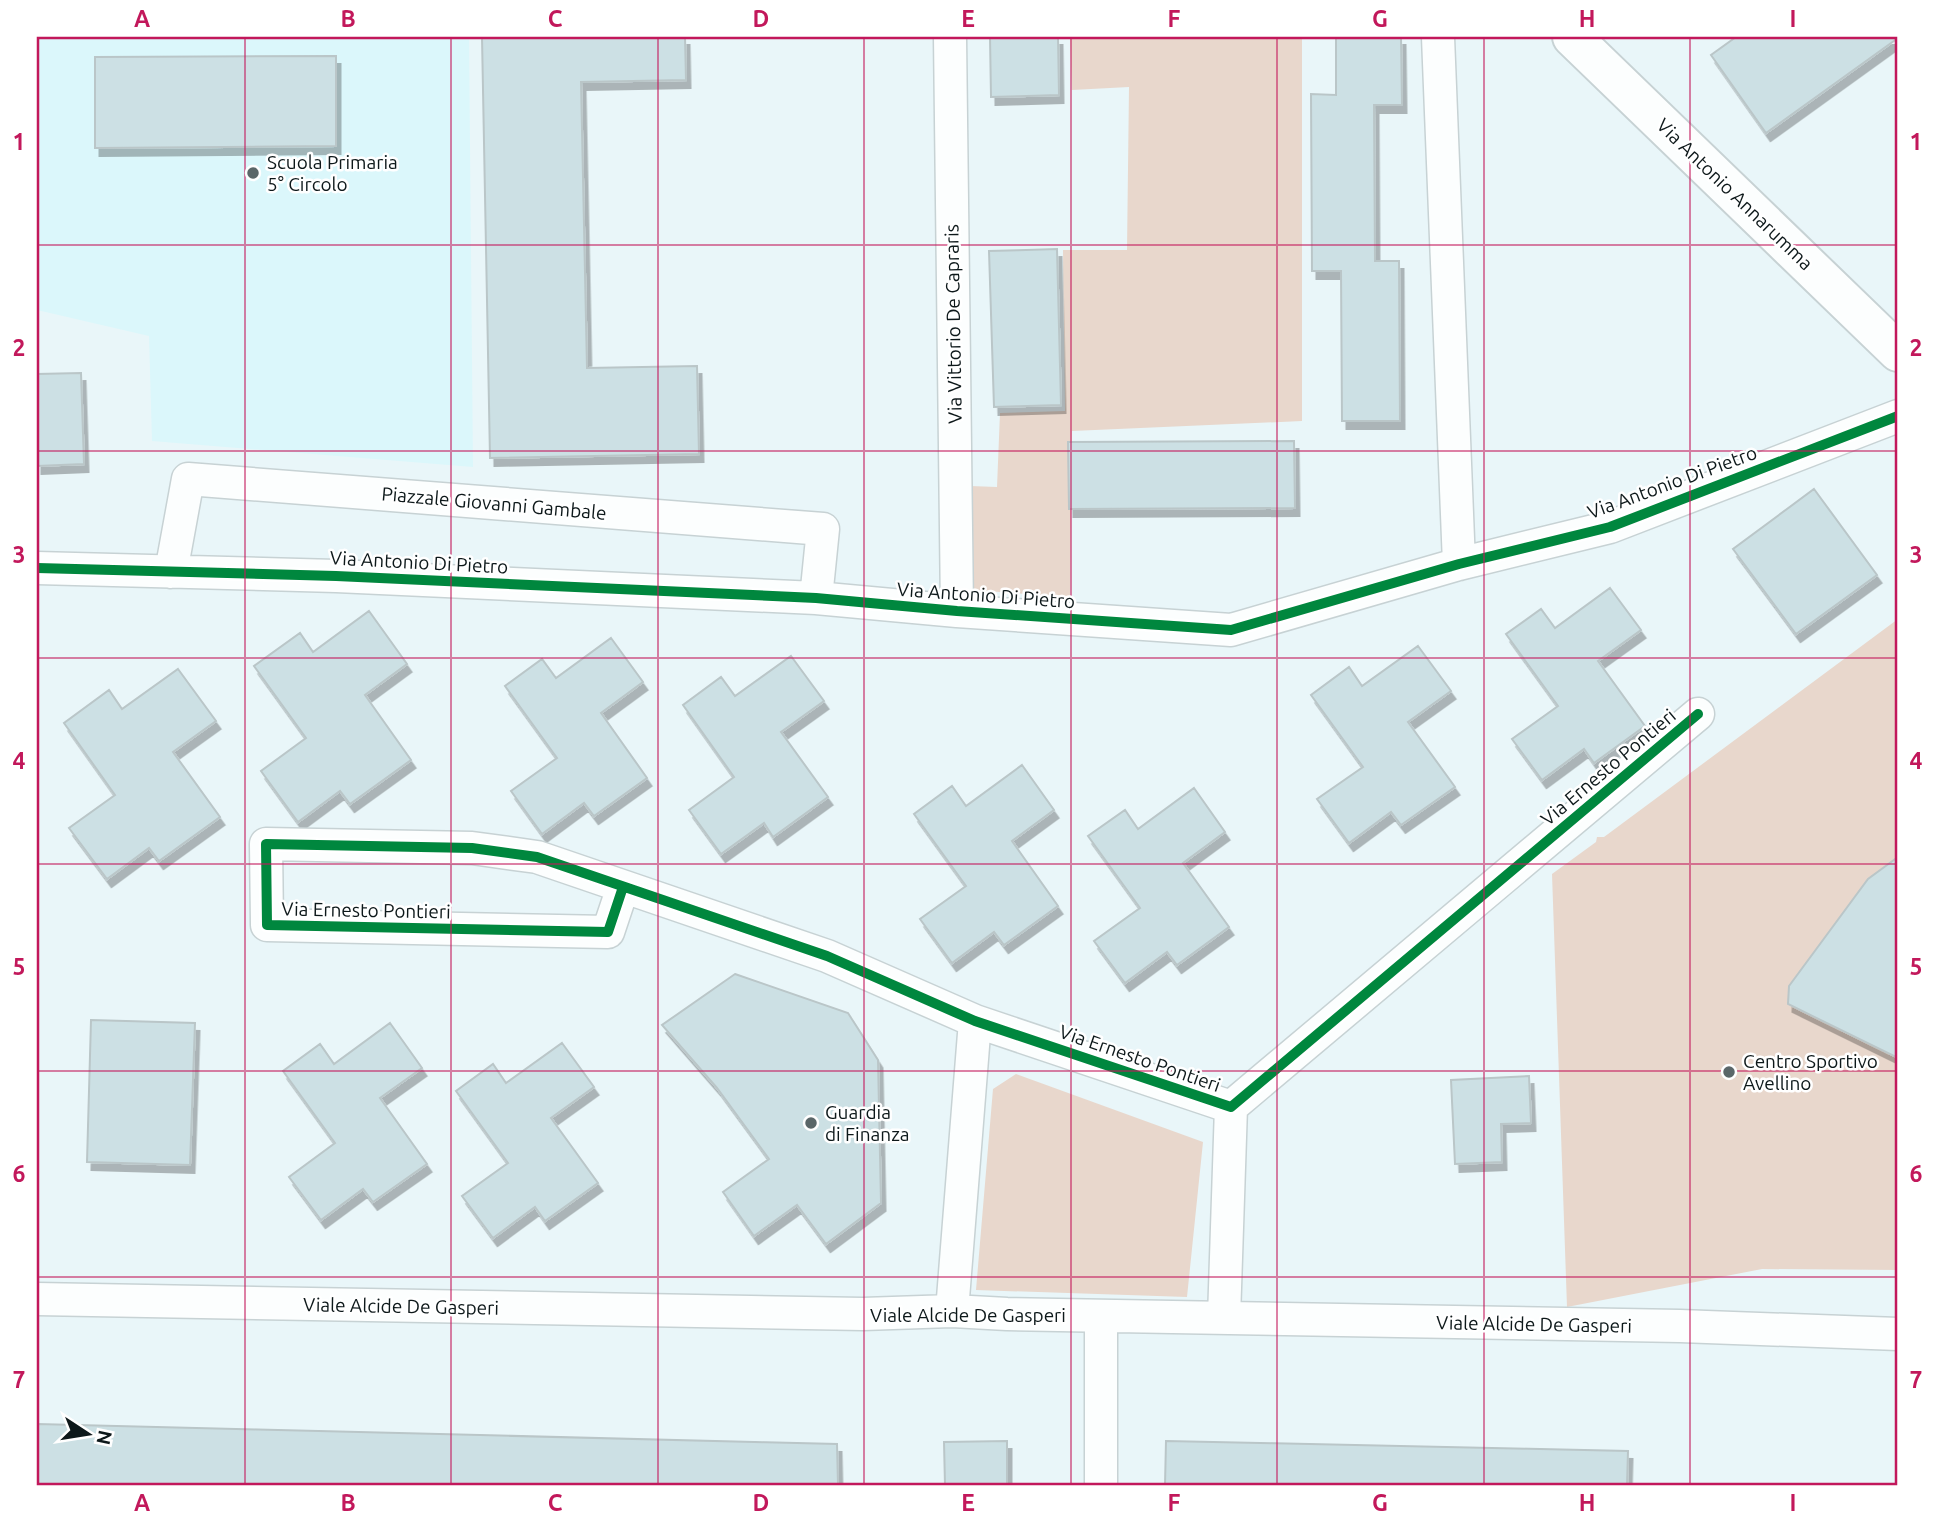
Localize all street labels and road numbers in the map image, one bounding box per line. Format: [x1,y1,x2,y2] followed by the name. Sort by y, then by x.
[1652,114,1818,274] street label: Via Antonio Annarumma
[940,224,966,424] street label: Via Vittorio De Capraris
[1584,441,1760,523] street label: Via Antonio Di Pietro
[381,482,607,524] street label: Piazzale Giovanni Gambale
[329,546,509,578] street label: Via Antonio Di Pietro
[896,578,1076,612] street label: Via Antonio Di Pietro
[1536,704,1680,830] street label: Via Ernesto Pontieri
[281,898,451,922] street label: Via Ernesto Pontieri
[1056,1020,1224,1096] street label: Via Ernesto Pontieri
[303,1293,499,1319] street label: Viale Alcide De Gasperi
[870,1304,1066,1326] street label: Viale Alcide De Gasperi
[1436,1311,1632,1337] street label: Viale Alcide De Gasperi

